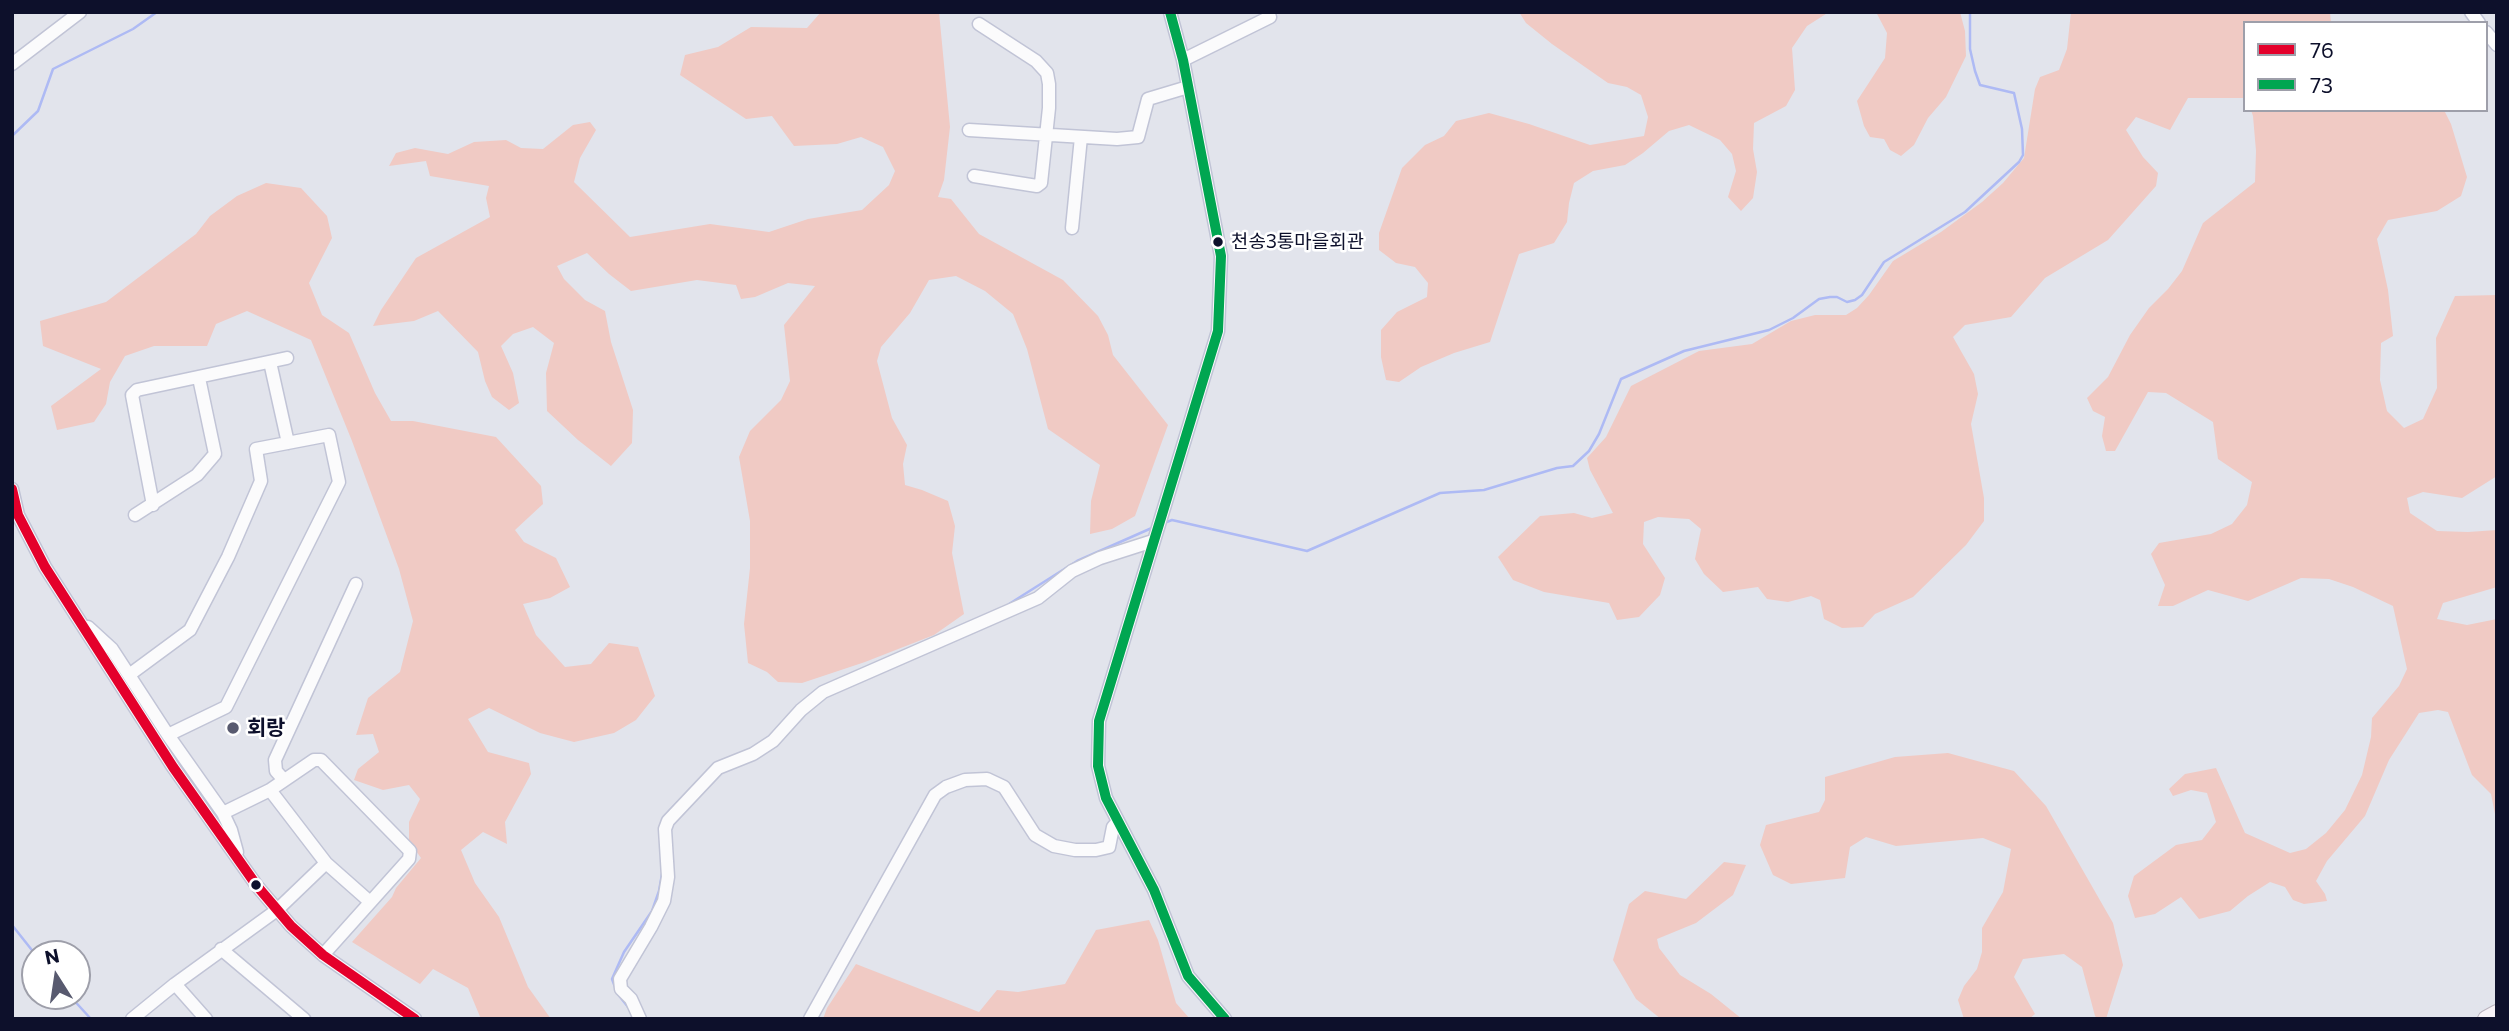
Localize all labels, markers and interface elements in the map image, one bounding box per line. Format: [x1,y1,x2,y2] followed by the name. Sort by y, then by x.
[2243,21,2488,112] legend
[2310,37,2334,62] text: 76
[2310,72,2333,97] text: 73
[1231,231,1364,253] place label: 천송3통마을회관
[1211,235,1225,249] marker: 천송3통마을회관
[247,715,286,741] place label: 회랑
[225,720,241,736] marker: 회랑
[249,878,263,892] unlabelled marker
[21,940,91,1010] north arrow
[43,943,61,969] text: N

